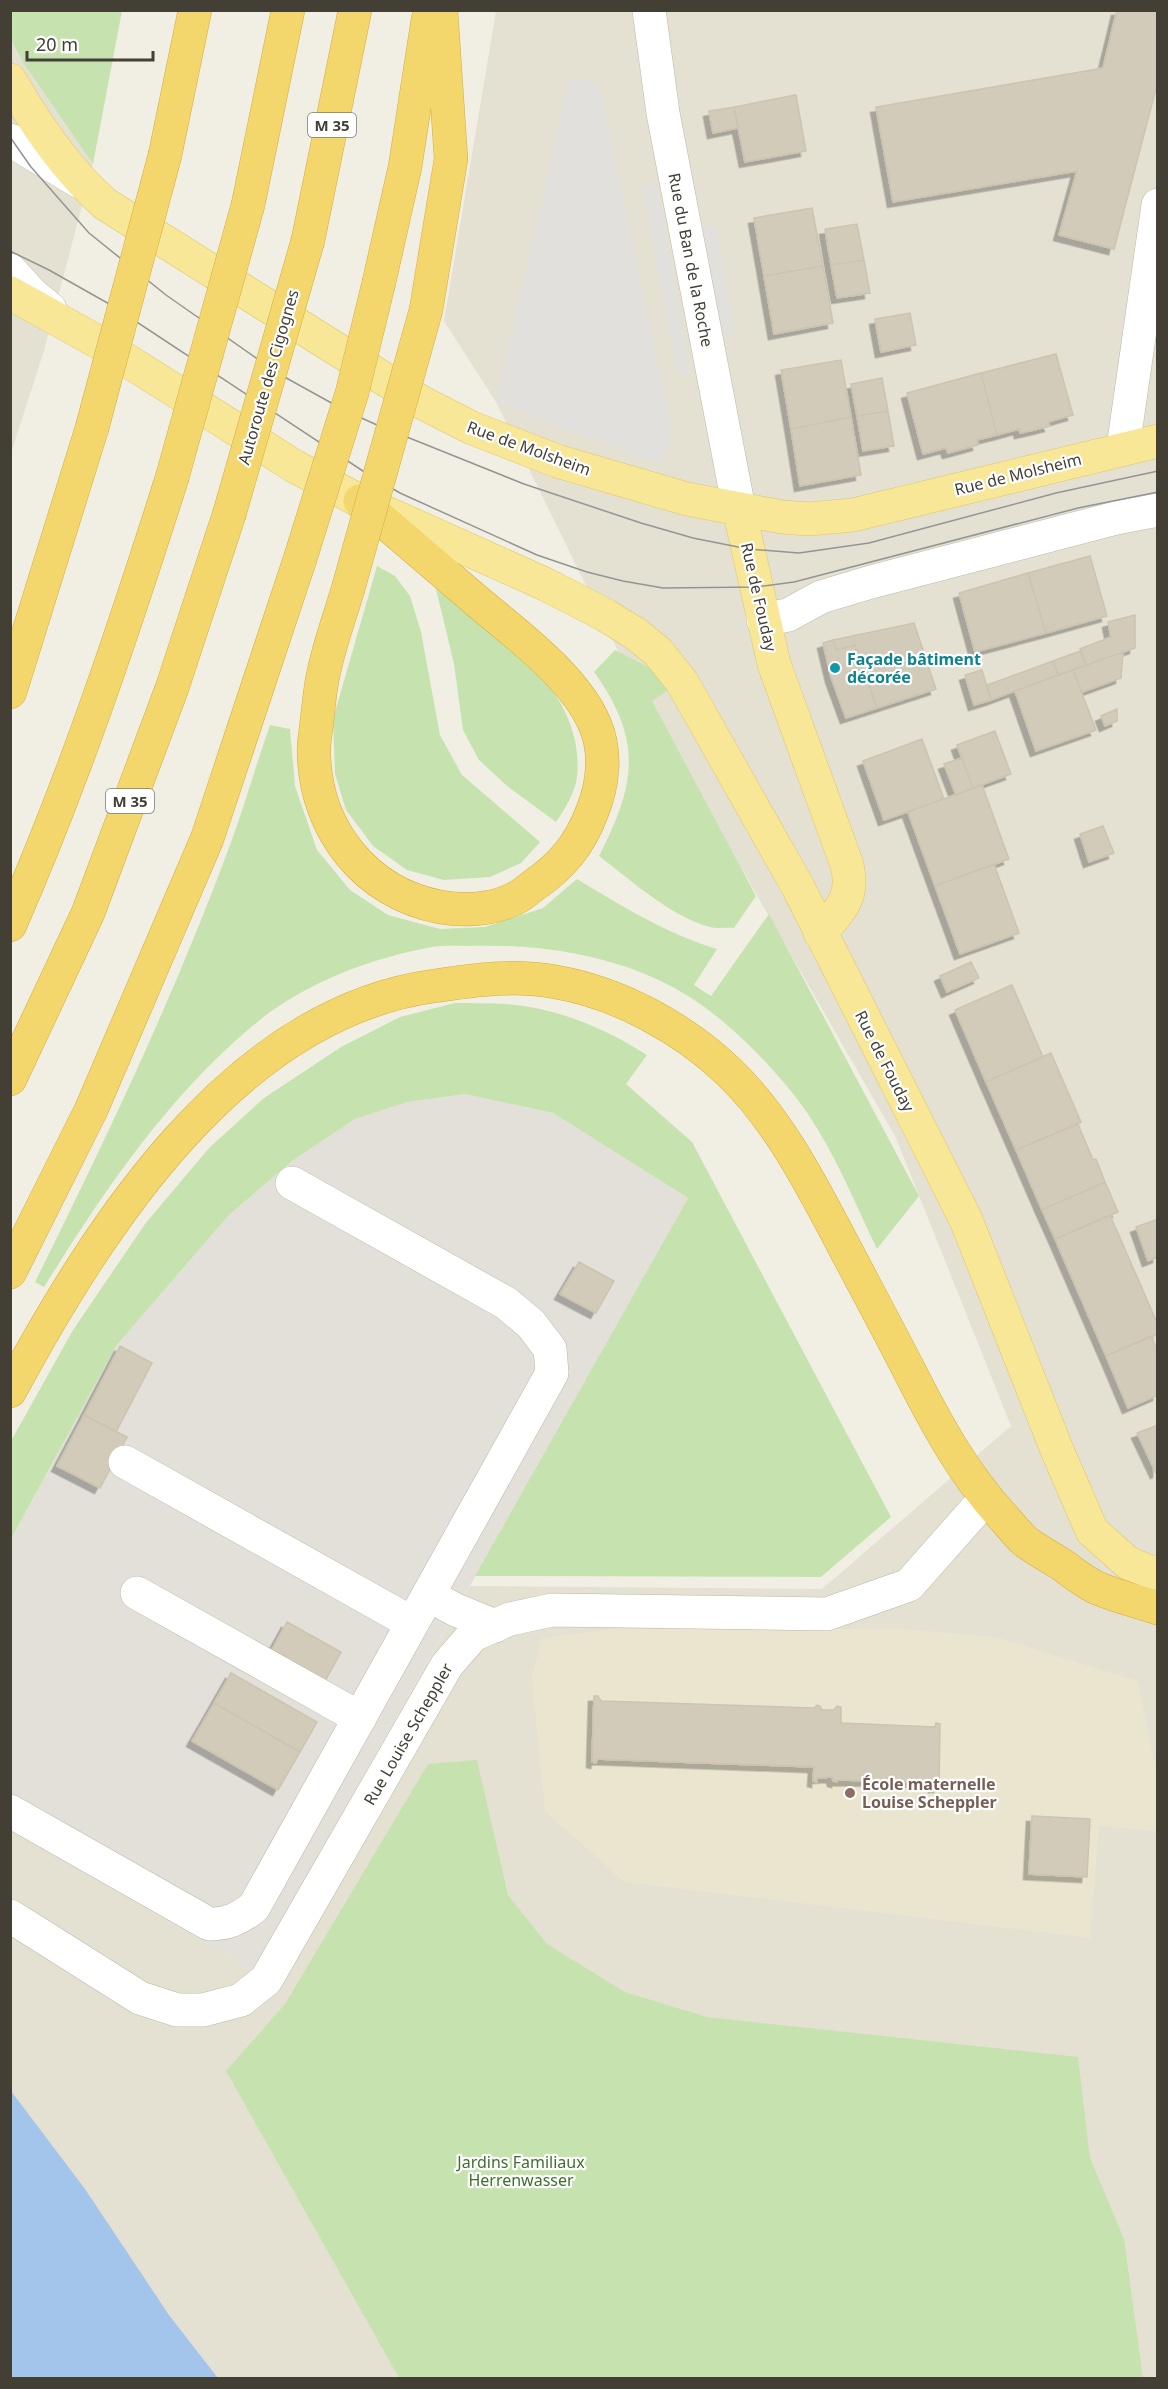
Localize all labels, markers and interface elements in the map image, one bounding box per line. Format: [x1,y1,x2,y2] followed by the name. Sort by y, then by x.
[27,24,153,62] scale bar
[36,32,78,56] text: 20 m
[308,113,356,137] road number: M 35
[663,171,719,349] street label: Rue du Ban de la Roche
[232,287,304,467] street label: Autoroute des Cigognes
[464,415,594,481] street label: Rue de Molsheim
[952,448,1084,500] street label: Rue de Molsheim
[736,540,782,654] street label: Rue de Fouday
[847,648,981,688] place label: Façade bâtiment décorée
[828,661,842,675] marker: Façade bâtiment décorée
[106,789,154,813] road number: M 35
[850,1007,920,1116] street label: Rue de Fouday
[358,1659,458,1809] street label: Rue Louise Scheppler
[862,1773,997,1813] place label: École maternelle Louise Scheppler
[843,1786,857,1800] marker: École maternelle Louise Scheppler
[455,2151,585,2191] park label: Jardins Familiaux Herrenwasser

